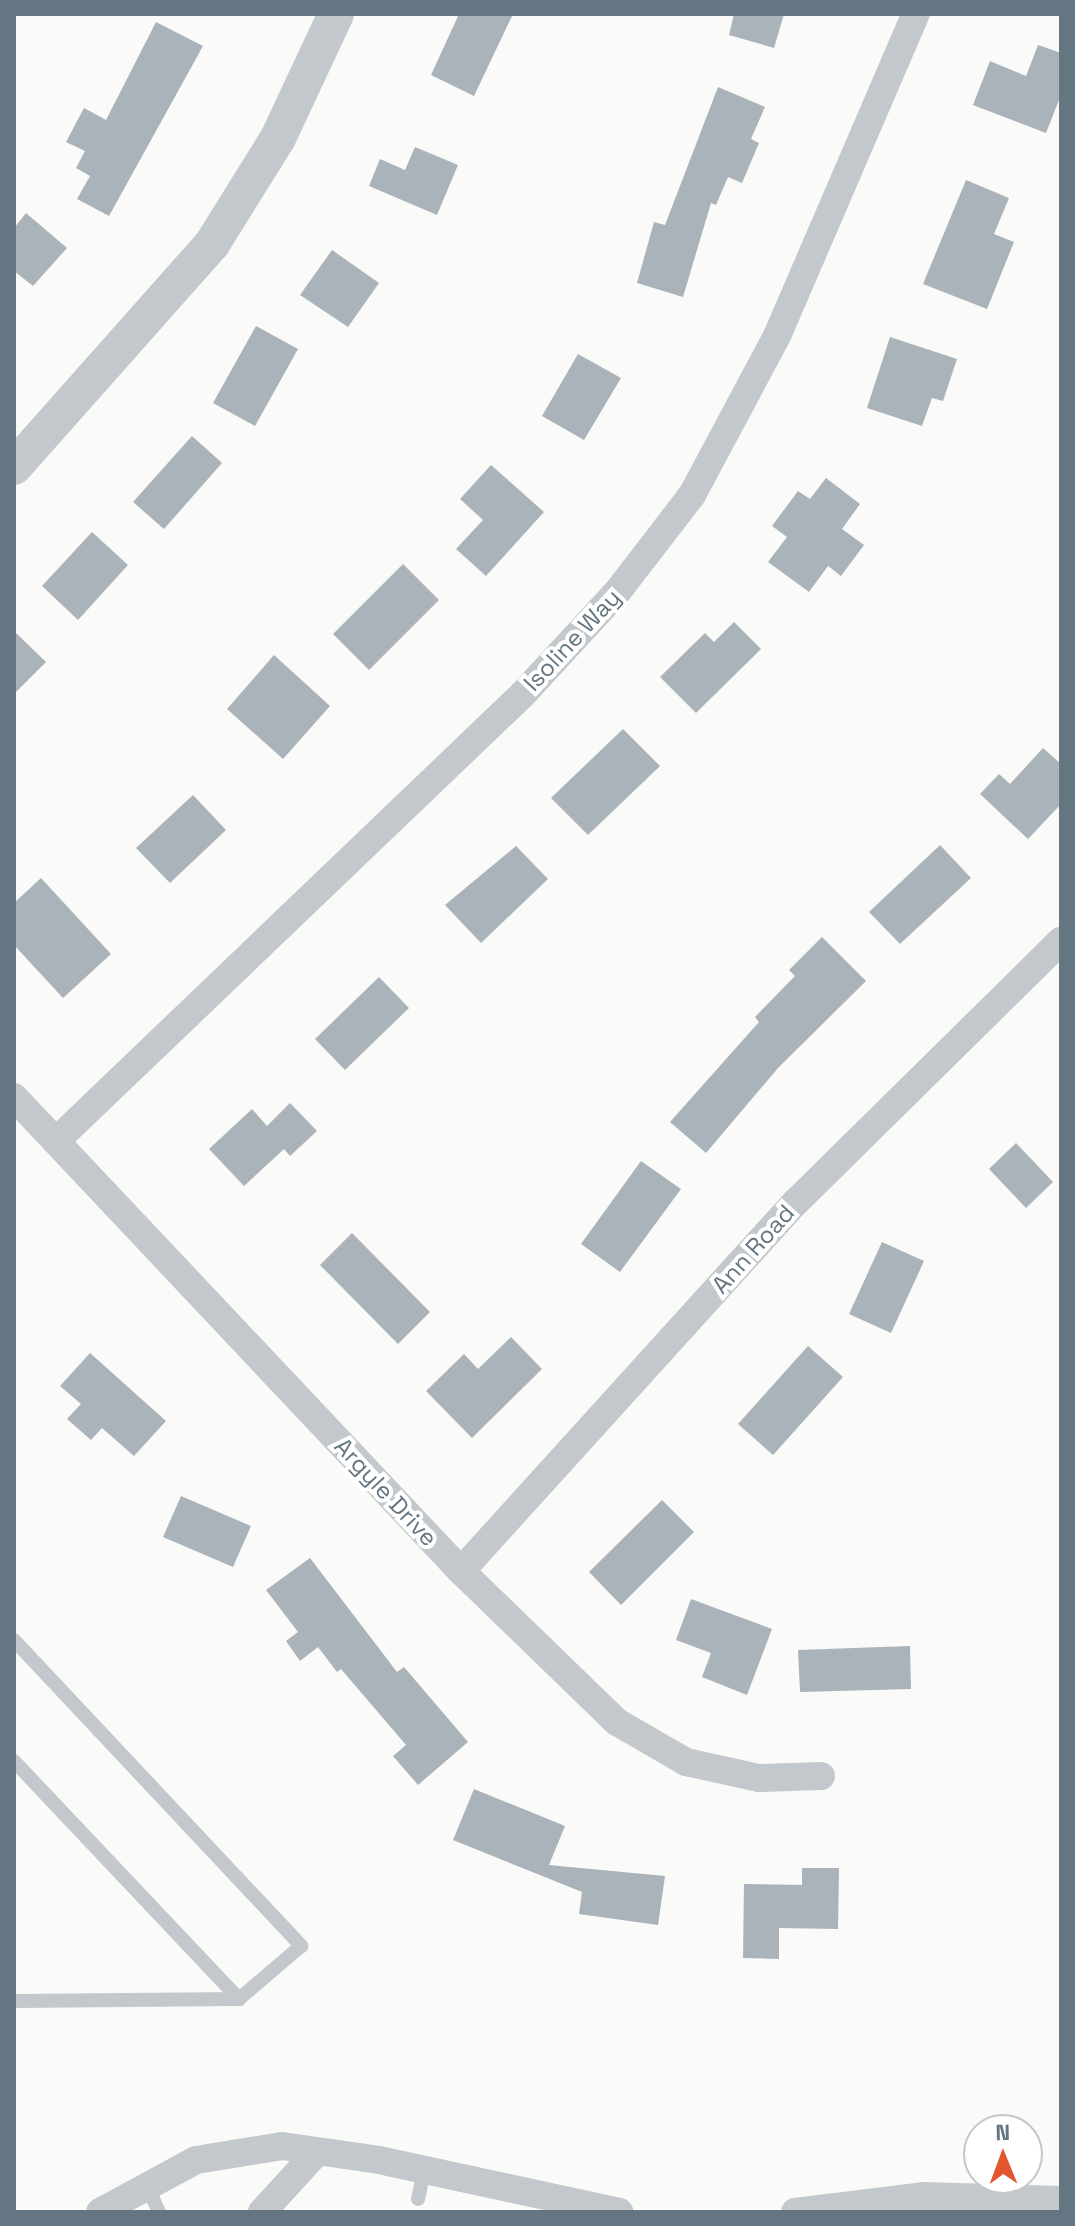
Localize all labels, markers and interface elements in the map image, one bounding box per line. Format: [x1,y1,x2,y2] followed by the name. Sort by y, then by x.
[517,583,627,697] street label: Isoline Way
[706,1199,800,1299] street label: Ann Road
[329,1432,443,1552] street label: Argyle Drive
[963,2114,1043,2194] north arrow
[995,2118,1010,2146] text: N

